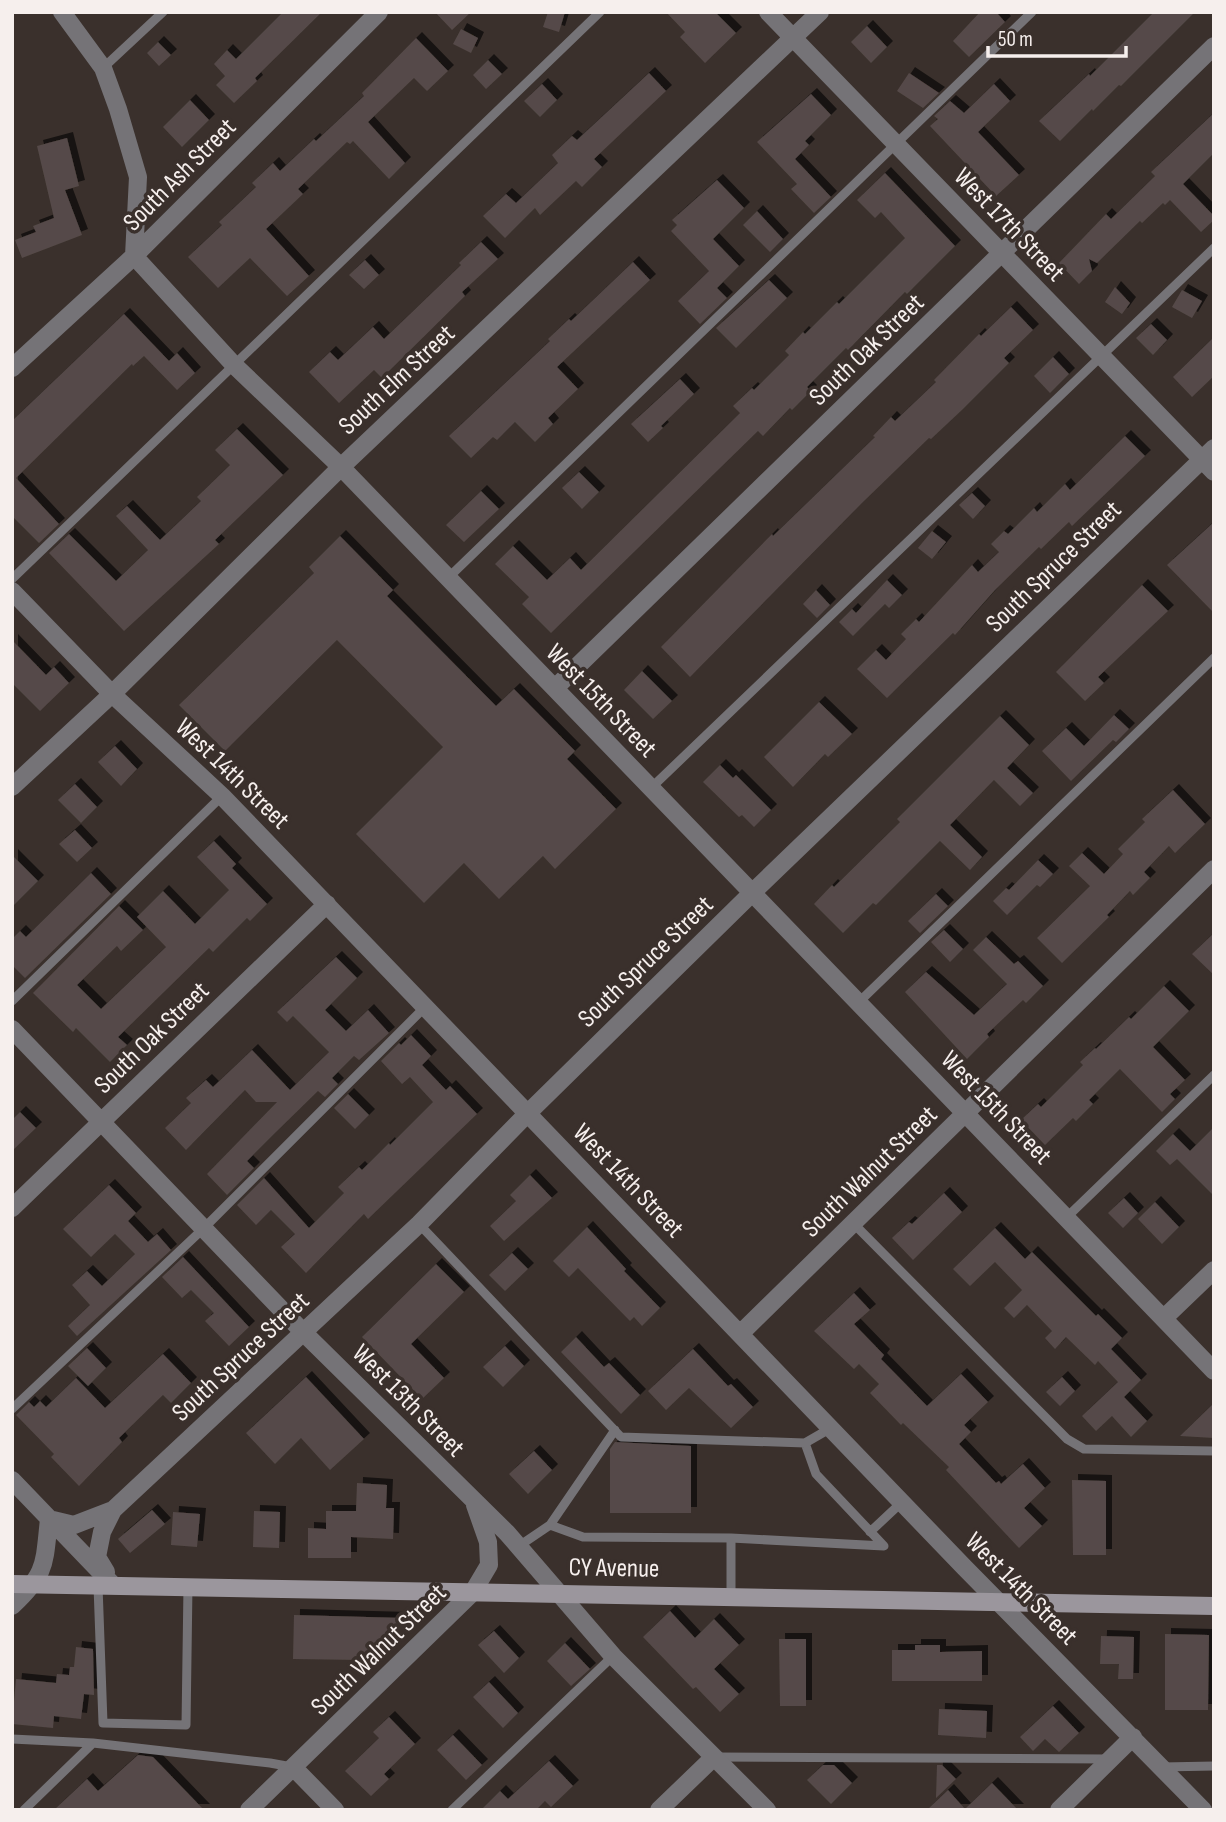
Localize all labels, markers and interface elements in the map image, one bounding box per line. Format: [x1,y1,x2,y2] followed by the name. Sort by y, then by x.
[988,14,1126,58] scale bar
[998,27,1033,52] text: 50 m
[117,112,243,238] street label: South Ash Street
[947,162,1071,288] street label: West 17th Street
[803,288,931,412] street label: South Oak Street
[333,319,461,442] street label: South Elm Street
[980,495,1128,639] street label: South Spruce Street
[539,638,663,764] street label: West 15th Street
[169,712,295,836] street label: West 14th Street
[572,890,720,1034] street label: South Spruce Street
[88,976,216,1100] street label: South Oak Street
[934,1045,1058,1171] street label: West 15th Street
[796,1100,944,1244] street label: South Walnut Street
[566,1118,690,1244] street label: West 14th Street
[166,1286,316,1428] street label: South Spruce Street
[345,1338,471,1464] street label: West 13th Street
[958,1526,1084,1652] street label: West 14th Street
[568,1552,660,1585] street label: CY Avenue
[305,1578,453,1722] street label: South Walnut Street

